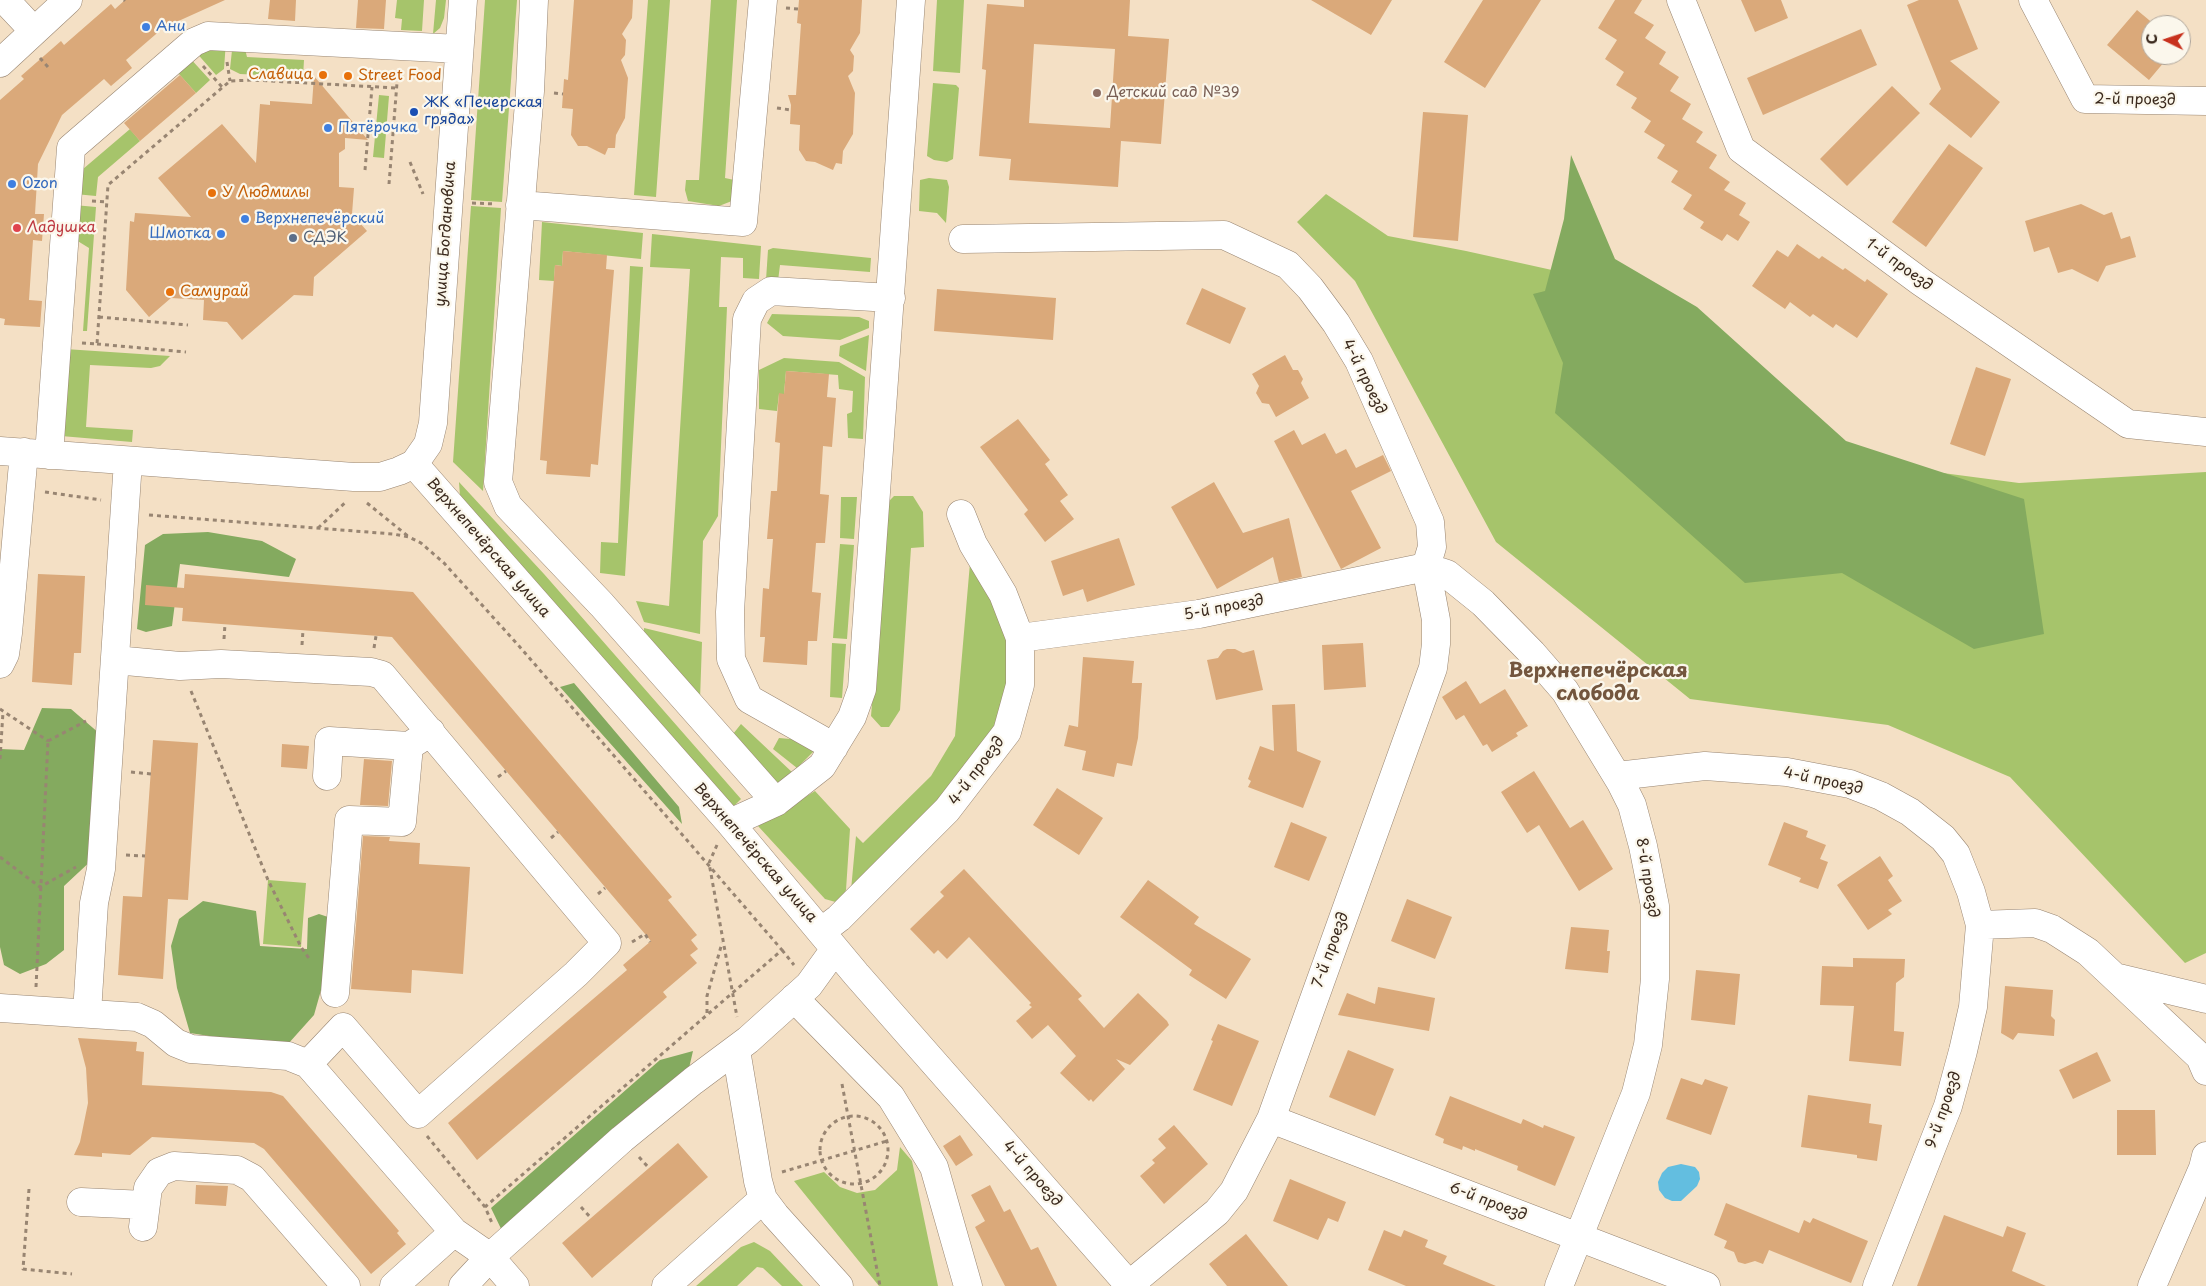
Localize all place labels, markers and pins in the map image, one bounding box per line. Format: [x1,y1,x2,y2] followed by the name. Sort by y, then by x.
[156,18,186,36] place label: Ани
[140,21,152,33] marker: Ани
[248,66,313,84] place label: Славица
[358,67,442,85] place label: Street Food
[317,69,329,81] marker: Славица
[342,70,354,82] marker: Street Food
[1107,84,1239,102] place label: Детский сад №39
[1091,87,1103,99] marker: Детский сад №39
[424,94,543,129] place label: ЖК «Печерская гряда»
[408,106,420,118] marker: ЖК «Печерская гряда»
[338,119,417,137] place label: Пятёрочка
[322,122,334,134] marker: Пятёрочка
[22,175,58,193] place label: Ozon
[6,178,18,190] marker: Ozon
[222,184,309,202] place label: У Людмилы
[206,187,218,199] marker: У Людмилы
[255,210,384,228] place label: Верхнепечёрский
[239,213,251,225] marker: Верхнепечёрский
[27,219,96,237] place label: Ладушка
[11,222,23,234] marker: Ладушка
[149,225,211,243] place label: Шмотка
[215,228,227,240] marker: Шмотка
[303,229,347,247] place label: СДЭК
[287,232,299,244] marker: СДЭК
[180,283,249,301] place label: Самурай
[164,286,176,298] marker: Самурай

